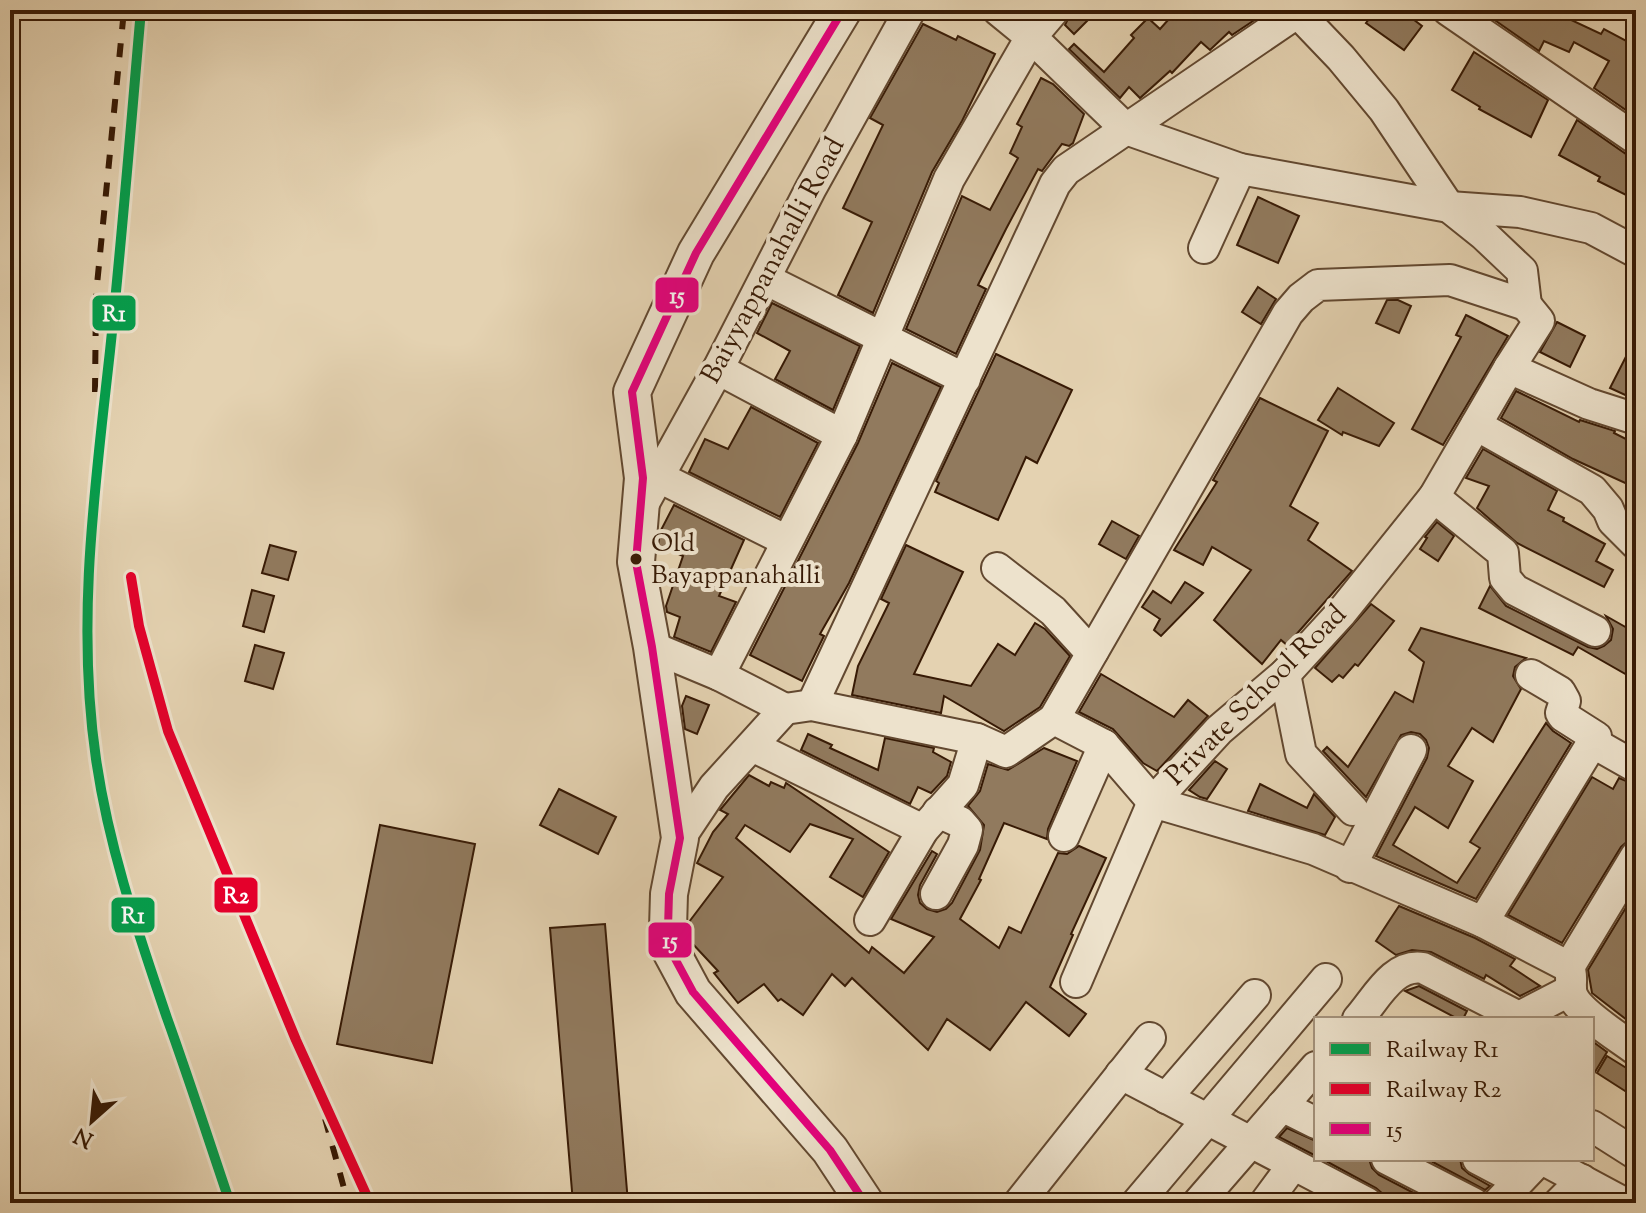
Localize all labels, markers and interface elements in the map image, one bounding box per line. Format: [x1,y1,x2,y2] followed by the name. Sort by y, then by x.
[692,131,856,391] street label: Baiyyappanahalli Road
[654,276,700,314] line badge: 15
[669,282,685,314] text: 15
[91,294,137,332] line badge: R1
[102,300,126,332] text: R1
[651,526,821,595] place label: Old Bayappanahalli
[628,551,644,567] marker: Old Bayappanahalli
[1157,596,1357,796] street label: Private School Road
[213,876,259,914] line badge: R2
[223,882,250,914] text: R2
[110,896,156,934] line badge: R1
[121,902,145,934] text: R1
[647,921,693,959] line badge: 15
[662,927,678,959] text: 15
[1314,1017,1594,1161] legend
[1386,1034,1499,1068] text: Railway R1
[1386,1074,1502,1108] text: Railway R2
[52,1081,132,1161] north arrow
[1386,1114,1402,1148] text: 15
[69,1118,99,1154] text: N

